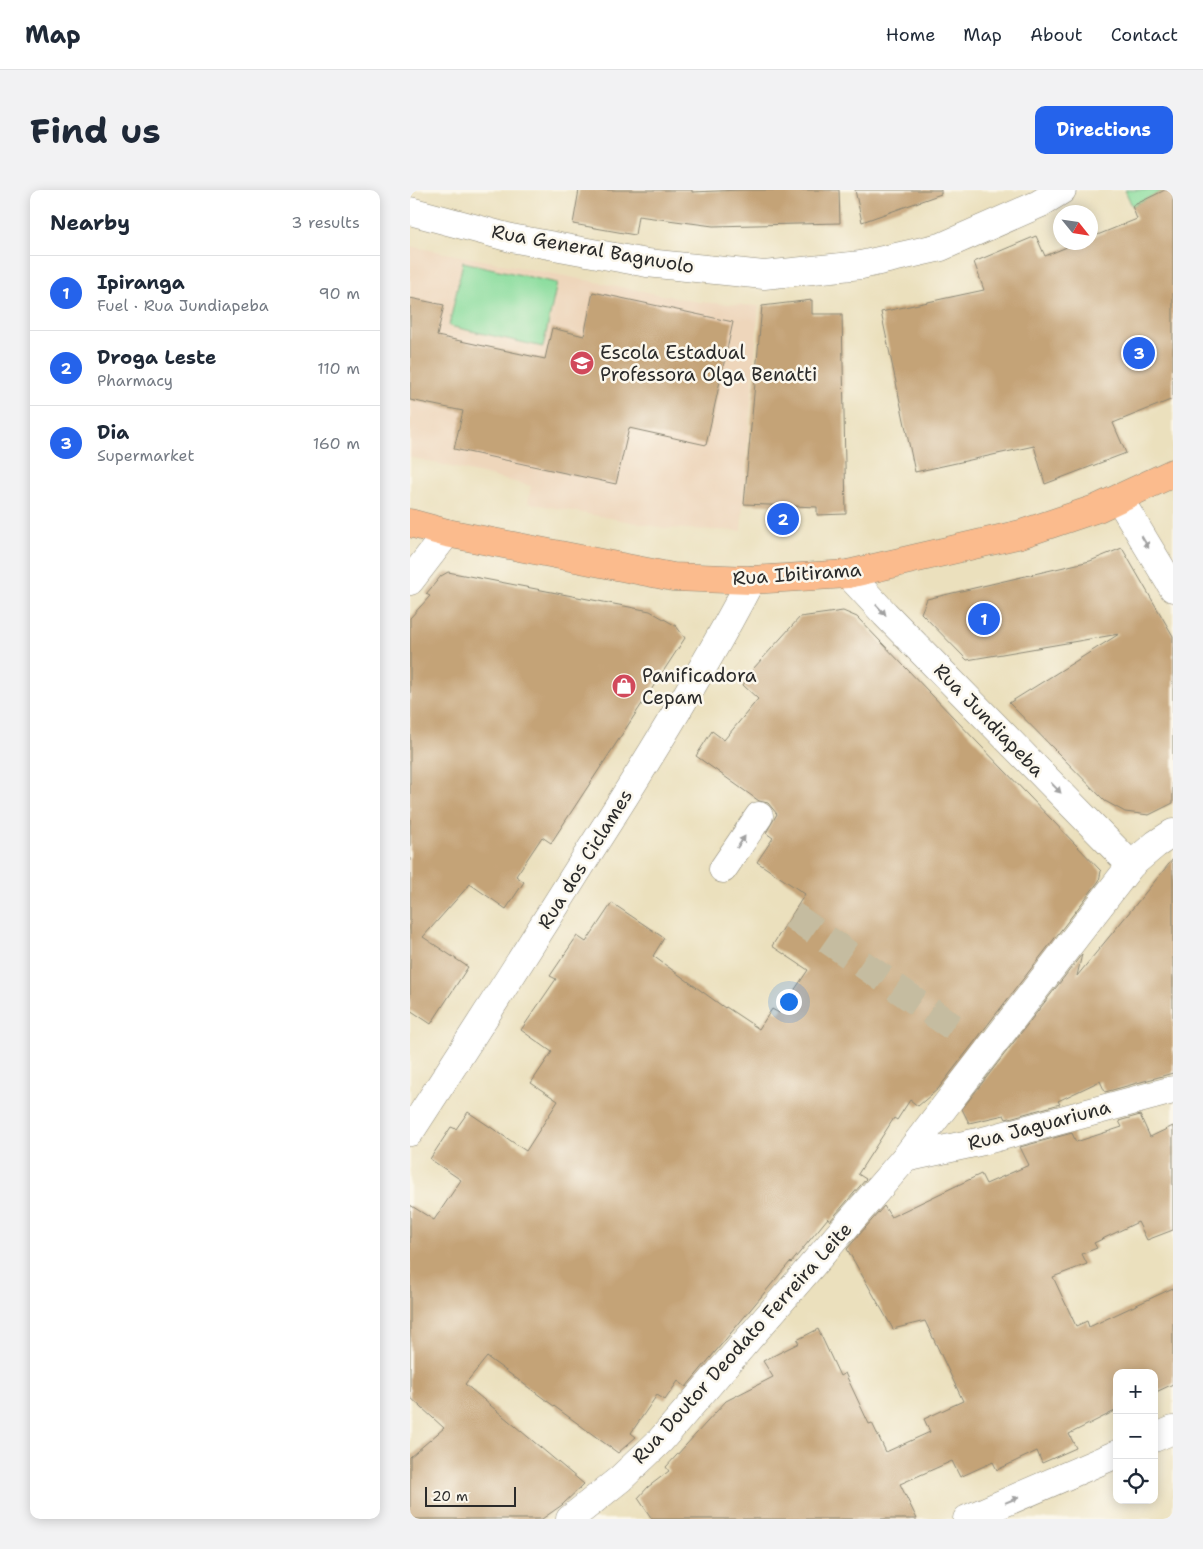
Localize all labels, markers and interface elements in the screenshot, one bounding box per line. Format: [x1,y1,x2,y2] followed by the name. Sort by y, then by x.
[25,19,81,51] text: Map
[886,23,935,47] text: Home
[963,23,1002,47] text: Map
[1030,23,1083,47] text: About
[1111,23,1178,47] text: Contact
[1035,106,1173,154] button: Directions
[30,107,161,154] text: Find us
[1053,205,1098,250] north arrow
[50,209,130,237] text: Nearby
[291,212,360,233] text: 3 results
[490,219,696,279] street label: Rua General Bagnuolo
[97,270,185,295] text: Ipiranga
[62,283,70,304] text: 1
[319,283,360,304] text: 90 m
[97,295,269,316] text: Fuel · Rua Jundiapeba
[1123,334,1155,372] pin: 3
[600,340,817,387] place label: Escola Estadual Professora Olga Benatti
[97,345,217,370] text: Droga Leste
[569,350,595,376] school or university icon: Escola Estadual Professora Olga Benatti
[60,358,72,379] text: 2
[317,358,360,379] text: 110 m
[97,370,173,391] text: Pharmacy
[97,420,129,445] text: Dia
[60,433,72,454] text: 3
[313,433,360,454] text: 160 m
[97,445,194,466] text: Supermarket
[767,500,799,538] pin: 2
[1140,535,1149,548] one-way arrow
[732,557,862,591] street label: Rua Ibitirama
[968,600,1000,638] pin: 1
[875,603,887,615] one-way arrow
[928,658,1050,782] street label: Rua Jundiapeba
[642,663,757,710] place label: Panificadora Cepam
[611,673,637,699] shop icon: Panificadora Cepam
[1050,782,1062,794] one-way arrow
[532,784,638,934] street label: Rua dos Ciclames
[736,836,746,849] one-way arrow
[776,989,802,1015] your location
[965,1094,1113,1156] street label: Rua Jaguariuna
[627,1217,857,1469] street label: Rua Doutor Deodato Ferreira Leite
[1113,1369,1158,1504] map controls
[1113,1369,1158,1414] button: +
[1113,1414,1158,1459] button: −
[1113,1459,1158,1504] button: locate
[425,1484,516,1507] scale bar
[432,1487,468,1505] text: 20 m
[1005,1495,1019,1503] one-way arrow

